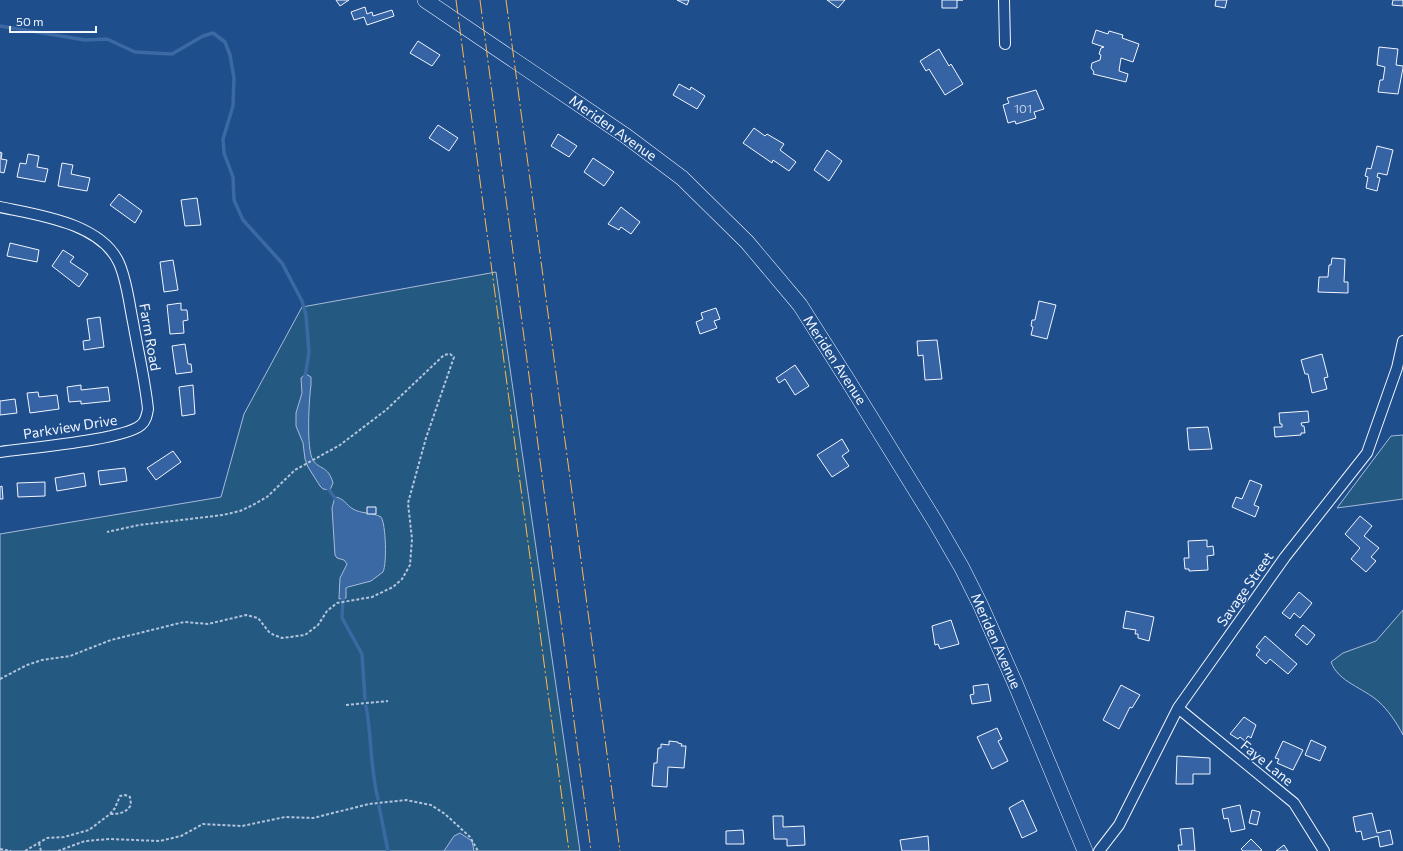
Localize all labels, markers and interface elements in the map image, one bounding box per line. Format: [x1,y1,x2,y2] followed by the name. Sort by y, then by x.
[10,8,96,34] scale bar
[16,14,44,28] text: 50 m
[566,91,660,164] street label: Meriden Avenue
[1014,101,1032,115] house number: 101
[136,302,165,372] street label: Farm Road
[800,312,871,407] street label: Meriden Avenue
[22,411,118,442] street label: Parkview Drive
[1213,548,1277,629] street label: Savage Street
[968,590,1025,691] street label: Meriden Avenue
[1238,736,1297,789] street label: Faye Lane

